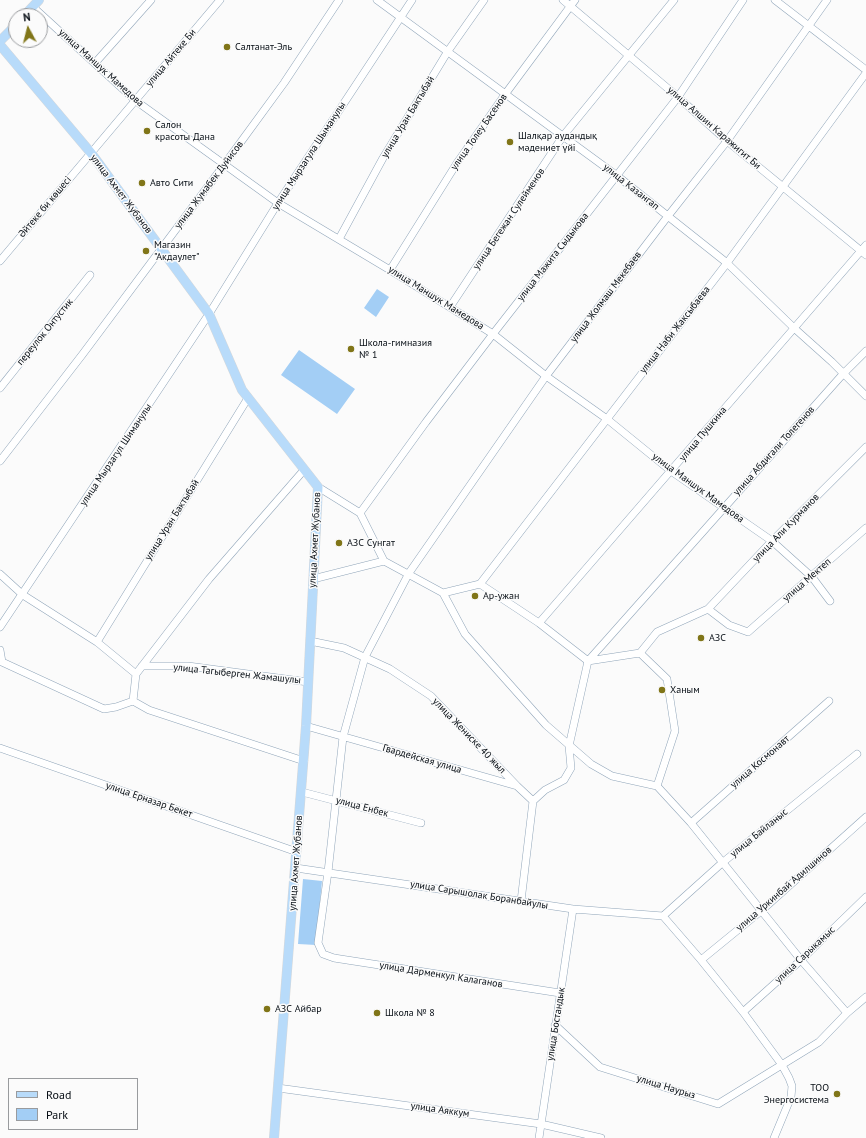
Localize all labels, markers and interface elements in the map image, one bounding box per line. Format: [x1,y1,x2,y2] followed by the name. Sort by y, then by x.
[8,8,48,48] north arrow
[22,10,31,24] text: N
[56,26,146,110] street label: улица Маншук Мамедова
[143,27,199,89] street label: улица Айтеке Би
[235,41,292,53] place label: Салтанат-Эль
[222,42,232,52] marker: Салтанат-Эль
[379,74,437,160] street label: улица Уран Бактыбай
[665,84,763,172] street label: улица Алшин Каражигит Би
[448,91,510,173] street label: улица Толеу Басенов
[269,100,349,212] street label: улица Мырзагула Шыманулы
[155,119,215,142] place label: Салон красоты Дана
[142,126,152,136] marker: Салон красоты Дана
[518,130,597,154] place label: Шалқар аудандық мәдениет үйі
[505,137,515,147] marker: Шалқар аудандық мәдениет үйі
[172,139,246,231] street label: улица Жумабек Дуйисов
[87,152,155,236] street label: улица Ахмет Жубанов
[601,161,661,213] street label: улица Казангап
[471,166,547,272] street label: улица Бегежан Сулейменов
[16,174,74,240] street label: Әйтеке би көшесі
[150,177,193,189] place label: Авто Сити
[137,178,147,188] marker: Авто Сити
[515,210,591,304] street label: улица Мажита Сыдыкова
[154,239,199,262] place label: Магазин "Акдаулет"
[141,246,151,256] marker: Магазин "Акдаулет"
[568,249,644,345] street label: улица Жолмаш Мекебаев
[386,264,486,332] street label: улица Маншук Мамедова
[637,284,713,376] street label: улица Наби Жаксыбаева
[14,296,76,368] street label: переулок Онтустик
[359,337,432,360] place label: Школа-гимназия № 1
[346,344,356,354] marker: Школа-гимназия № 1
[77,402,155,508] street label: улица Мырзагул Шиманулы
[677,404,729,464] street label: улица Пушкина
[731,404,817,498] street label: улица Абдигали Толегенов
[650,451,746,525] street label: улица Маншук Мамедова
[142,477,202,563] street label: улица Уран Бактыбай
[750,491,822,565] street label: улица Али Курманов
[307,492,323,588] street label: улица Ахмет Жубанов
[347,537,395,549] place label: АЗС Сунгат
[334,538,344,548] marker: АЗС Сунгат
[780,556,834,604] street label: улица Мектеп
[483,590,519,602] place label: Ар-ужан
[470,591,480,601] marker: Ар-ужан
[709,632,726,644] place label: АЗС
[696,633,706,643] marker: АЗС
[173,661,301,687] street label: улица Тагыберген Жамашулы
[670,684,700,696] place label: Ханым
[657,685,667,695] marker: Ханым
[430,696,508,776] street label: улица Жениске 40 жыл
[728,733,792,791] street label: улица Космонавт
[381,742,463,776] street label: Гвардейская улица
[104,780,194,820] street label: улица Ерназар Бекет
[334,794,390,820] street label: улица Енбек
[728,806,790,860] street label: улица Байланыс
[287,815,305,911] street label: улица Ахмет Жубанов
[734,844,834,934] street label: улица Уркинбай Адилшинов
[409,878,549,912] street label: улица Сарышолак Боранбайулы
[772,924,838,986] street label: улица Сарыкамыс
[379,959,503,991] street label: улица Дарменкул Калаганов
[544,986,568,1062] street label: улица Бостандык
[275,1003,322,1015] place label: АЗС Айбар
[262,1004,272,1014] marker: АЗС Айбар
[385,1007,435,1019] place label: Школа № 8
[372,1008,382,1018] marker: Школа № 8
[635,1072,697,1102] street label: улица Наурыз
[8,1078,138,1130] legend
[764,1082,829,1106] place label: ТОО Энергосистема
[46,1087,71,1102] text: Road
[832,1089,842,1099] marker: ТОО Энергосистема
[410,1100,470,1120] street label: улица Аяккум
[46,1107,68,1122] text: Park

